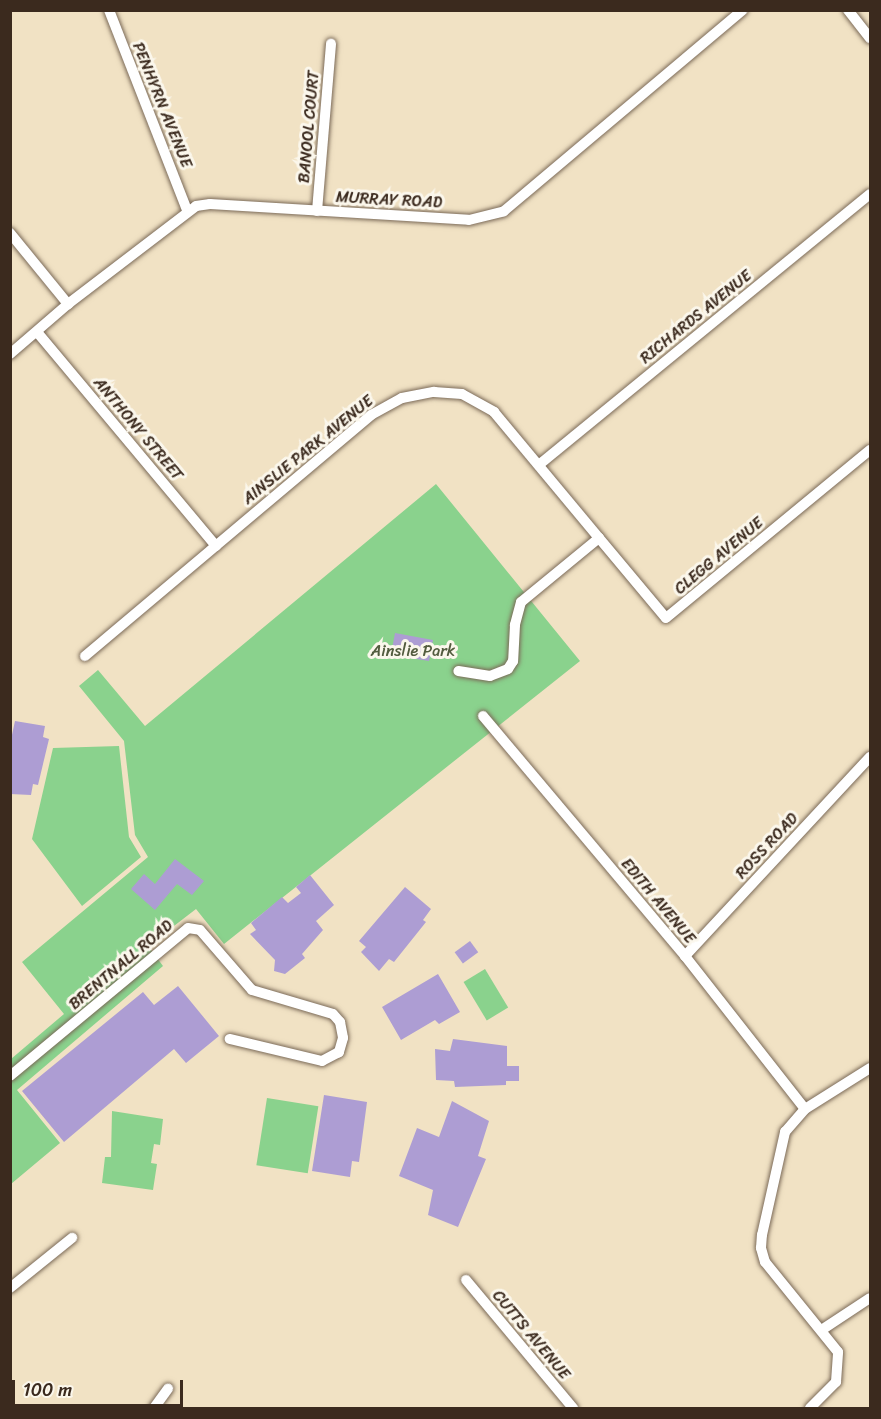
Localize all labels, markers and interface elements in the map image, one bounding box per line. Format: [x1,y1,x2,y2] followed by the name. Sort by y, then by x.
[128,40,196,170] street label: PENHYRN AVENUE
[295,70,323,184] street label: BANOOL COURT
[335,188,443,212] street label: MURRAY ROAD
[636,266,756,368] street label: RICHARDS AVENUE
[89,373,187,485] street label: ANTHONY STREET
[238,391,378,509] street label: AINSLIE PARK AVENUE
[671,513,767,599] street label: CLEGG AVENUE
[371,641,455,661] park label: Ainslie Park
[732,809,802,883] street label: ROSS ROAD
[616,854,700,948] street label: EDITH AVENUE
[65,916,177,1014] street label: BRENTNALL ROAD
[488,1287,574,1383] street label: CUTTS AVENUE
[15,1368,186,1406] scale bar
[23,1374,72,1406] text: 100 m

